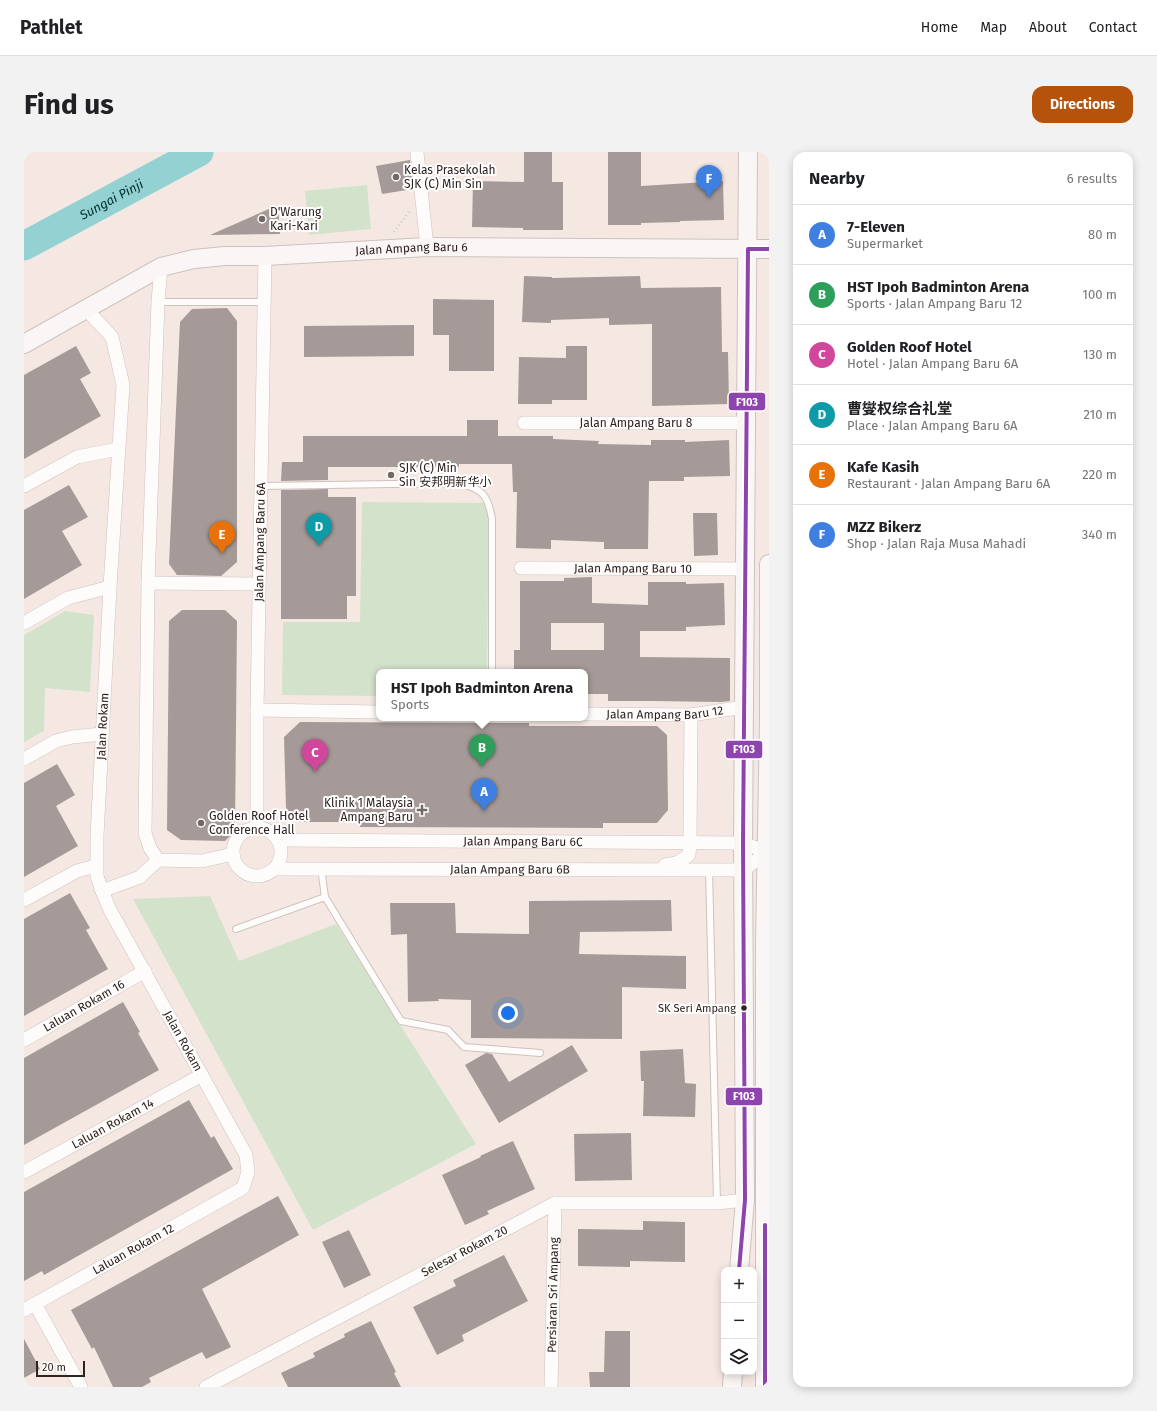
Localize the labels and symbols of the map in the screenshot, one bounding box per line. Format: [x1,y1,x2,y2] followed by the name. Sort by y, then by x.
[404,163,496,191] place label: Kelas Prasekolah SJK (C) Min Sin
[696,165,722,198] pin: F
[391,172,401,182] marker: Kelas Prasekolah SJK (C) Min Sin
[76,176,146,223] water label: Sungai Pinji
[270,205,322,233] place label: D'Warung Kari-Kari
[257,214,267,224] marker: D'Warung Kari-Kari
[355,240,468,258] street label: Jalan Ampang Baru 6
[728,392,766,411] line badge: F103
[736,396,758,409] text: F103
[580,416,693,430] street label: Jalan Ampang Baru 8
[399,461,491,489] place label: SJK (C) Min Sin 安邦明新华小
[386,470,396,480] marker: SJK (C) Min Sin 安邦明新华小
[252,482,268,602] street label: Jalan Ampang Baru 6A
[306,513,332,546] pin: D
[209,521,235,554] pin: E
[574,561,692,576] street label: Jalan Ampang Baru 10
[94,692,111,760] street label: Jalan Rokam
[606,703,724,722] street label: Jalan Ampang Baru 12
[469,734,495,767] pin: B
[302,739,328,772] pin: C
[725,740,763,759] line badge: F103
[733,743,755,756] text: F103
[471,778,497,811] pin: A
[324,796,413,824] place label: Klinik 1 Malaysia Ampang Baru
[416,804,428,816] marker: Klinik 1 Malaysia Ampang Baru
[209,809,309,837] place label: Golden Roof Hotel Conference Hall
[196,818,206,828] marker: Golden Roof Hotel Conference Hall
[463,834,583,849] street label: Jalan Ampang Baru 6C
[450,862,570,877] street label: Jalan Ampang Baru 6B
[41,977,127,1035] street label: Laluan Rokam 16
[658,1002,736,1015] place label: SK Seri Ampang
[498,1003,518,1023] your location
[739,1003,749,1013] marker: SK Seri Ampang
[161,1008,205,1074] street label: Jalan Rokam
[725,1087,763,1106] line badge: F103
[733,1090,755,1103] text: F103
[69,1095,157,1152] street label: Laluan Rokam 14
[90,1221,176,1277] street label: Laluan Rokam 12
[419,1223,510,1280] street label: Selesar Rokam 20
[545,1236,561,1353] street label: Persiaran Sri Ampang
[36,1359,85,1378] scale bar

